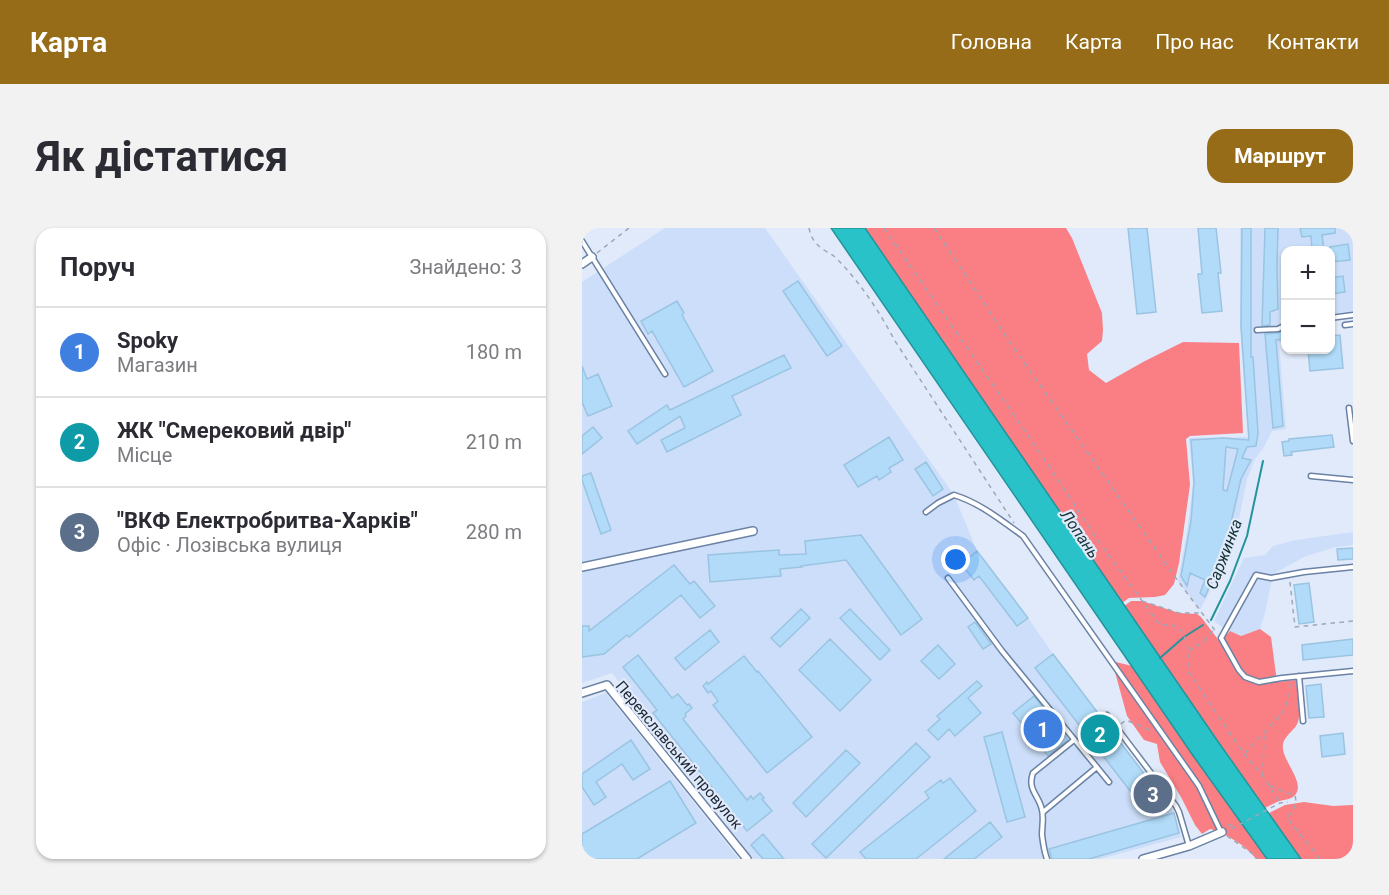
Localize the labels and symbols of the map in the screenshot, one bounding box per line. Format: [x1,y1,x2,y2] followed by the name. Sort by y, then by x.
[1056,505,1103,562] water label: Лопань
[1202,516,1246,592] water label: Саржинка
[941,545,970,574] your location
[612,677,746,833] street label: Переяславський провулок
[1024,706,1062,752] pin: 1
[1080,712,1120,756] pin: 2
[1134,772,1172,816] pin: 3

